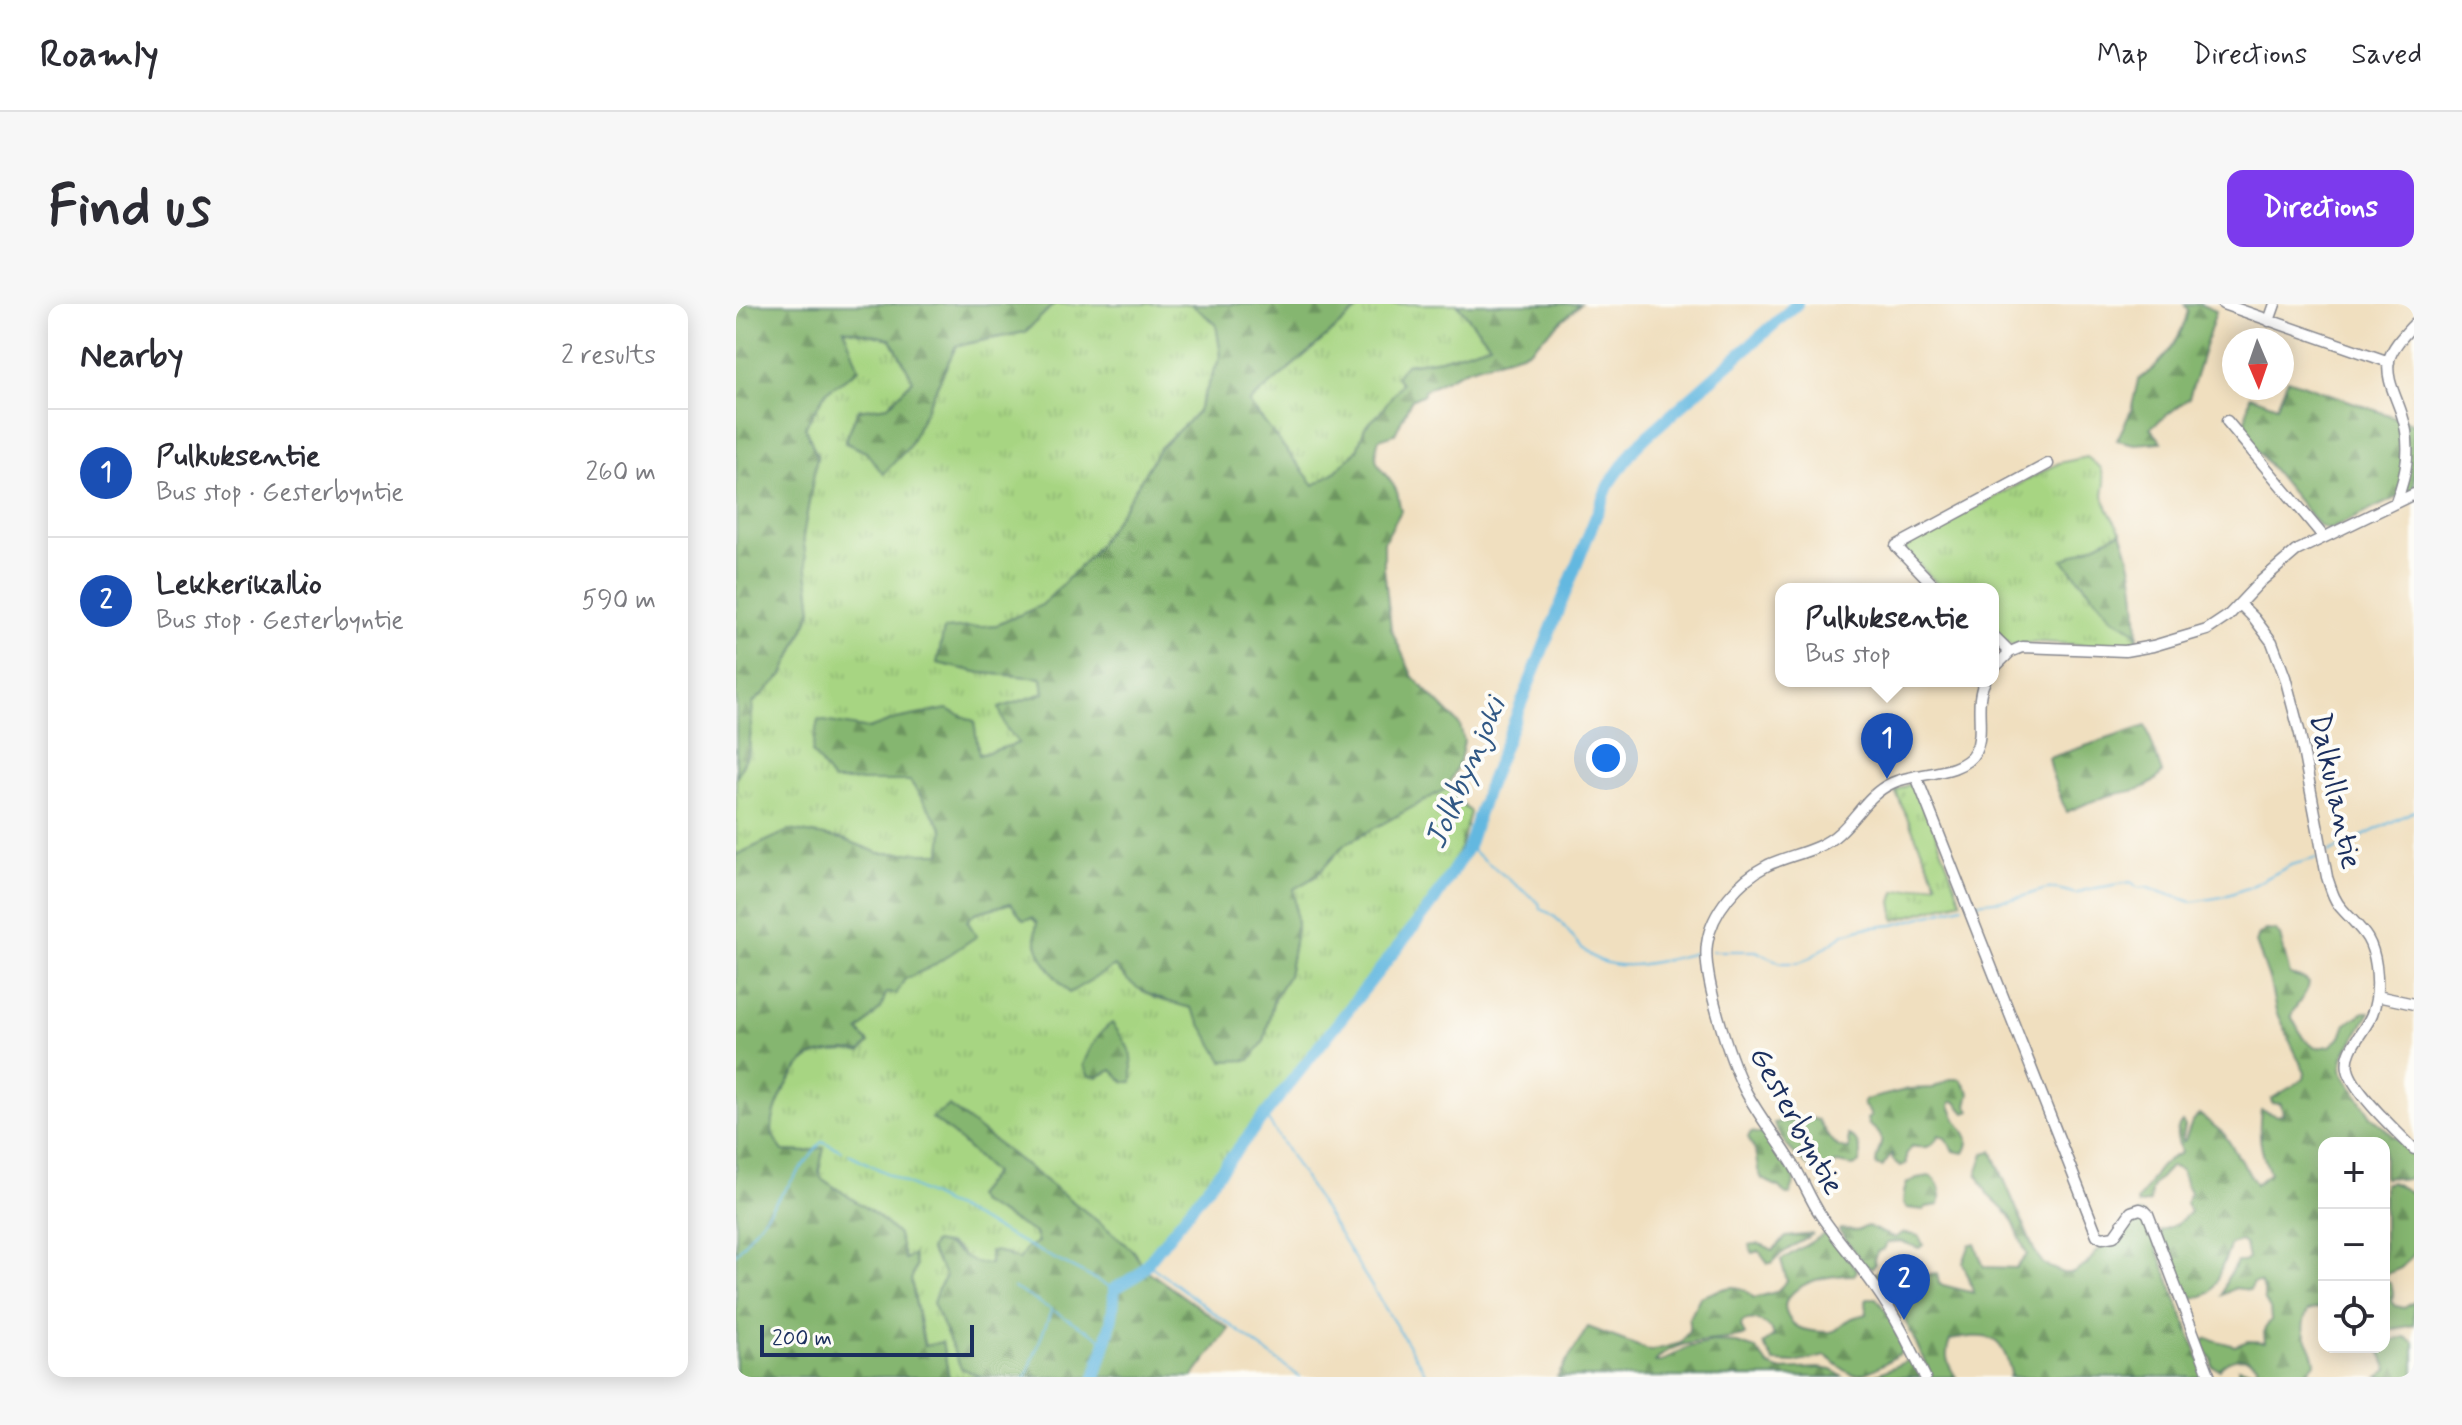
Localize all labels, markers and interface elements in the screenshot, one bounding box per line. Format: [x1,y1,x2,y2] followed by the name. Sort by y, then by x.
[40,31,159,80] text: Roamly
[2097,37,2148,74] text: Map
[2192,37,2307,74] text: Directions
[2351,37,2422,74] text: Saved
[2227,170,2414,247] button: Directions
[48,172,211,245] text: Find us
[2222,328,2294,400] north arrow
[80,334,184,379] text: Nearby
[561,339,656,373] text: 2 results
[156,437,320,476] text: Pulkuksentie
[100,456,112,490] text: 1
[586,456,656,490] text: 260 m
[156,476,404,510] text: Bus stop · Gesterbyntie
[156,565,322,604] text: Lekkerikallio
[1775,583,1999,687] popup
[100,584,112,618] text: 2
[582,584,656,618] text: 590 m
[1805,599,1969,638] text: Pulkuksentie
[156,604,404,638] text: Bus stop · Gesterbyntie
[1805,638,1891,672] text: Bus stop
[1415,688,1518,855] water label: Jolkbynjoki
[2299,709,2371,873] street label: Dalkullantie
[1861,713,1913,779] pin: 1
[1586,738,1626,778] your location
[1739,1040,1853,1202] street label: Gesterbyntie
[2318,1137,2390,1353] map controls
[2318,1137,2390,1209] button: +
[2318,1209,2390,1281] button: −
[1878,1254,1930,1320] pin: 2
[2318,1281,2390,1353] button: locate
[760,1321,974,1357] scale bar
[772,1325,832,1353] text: 200 m

